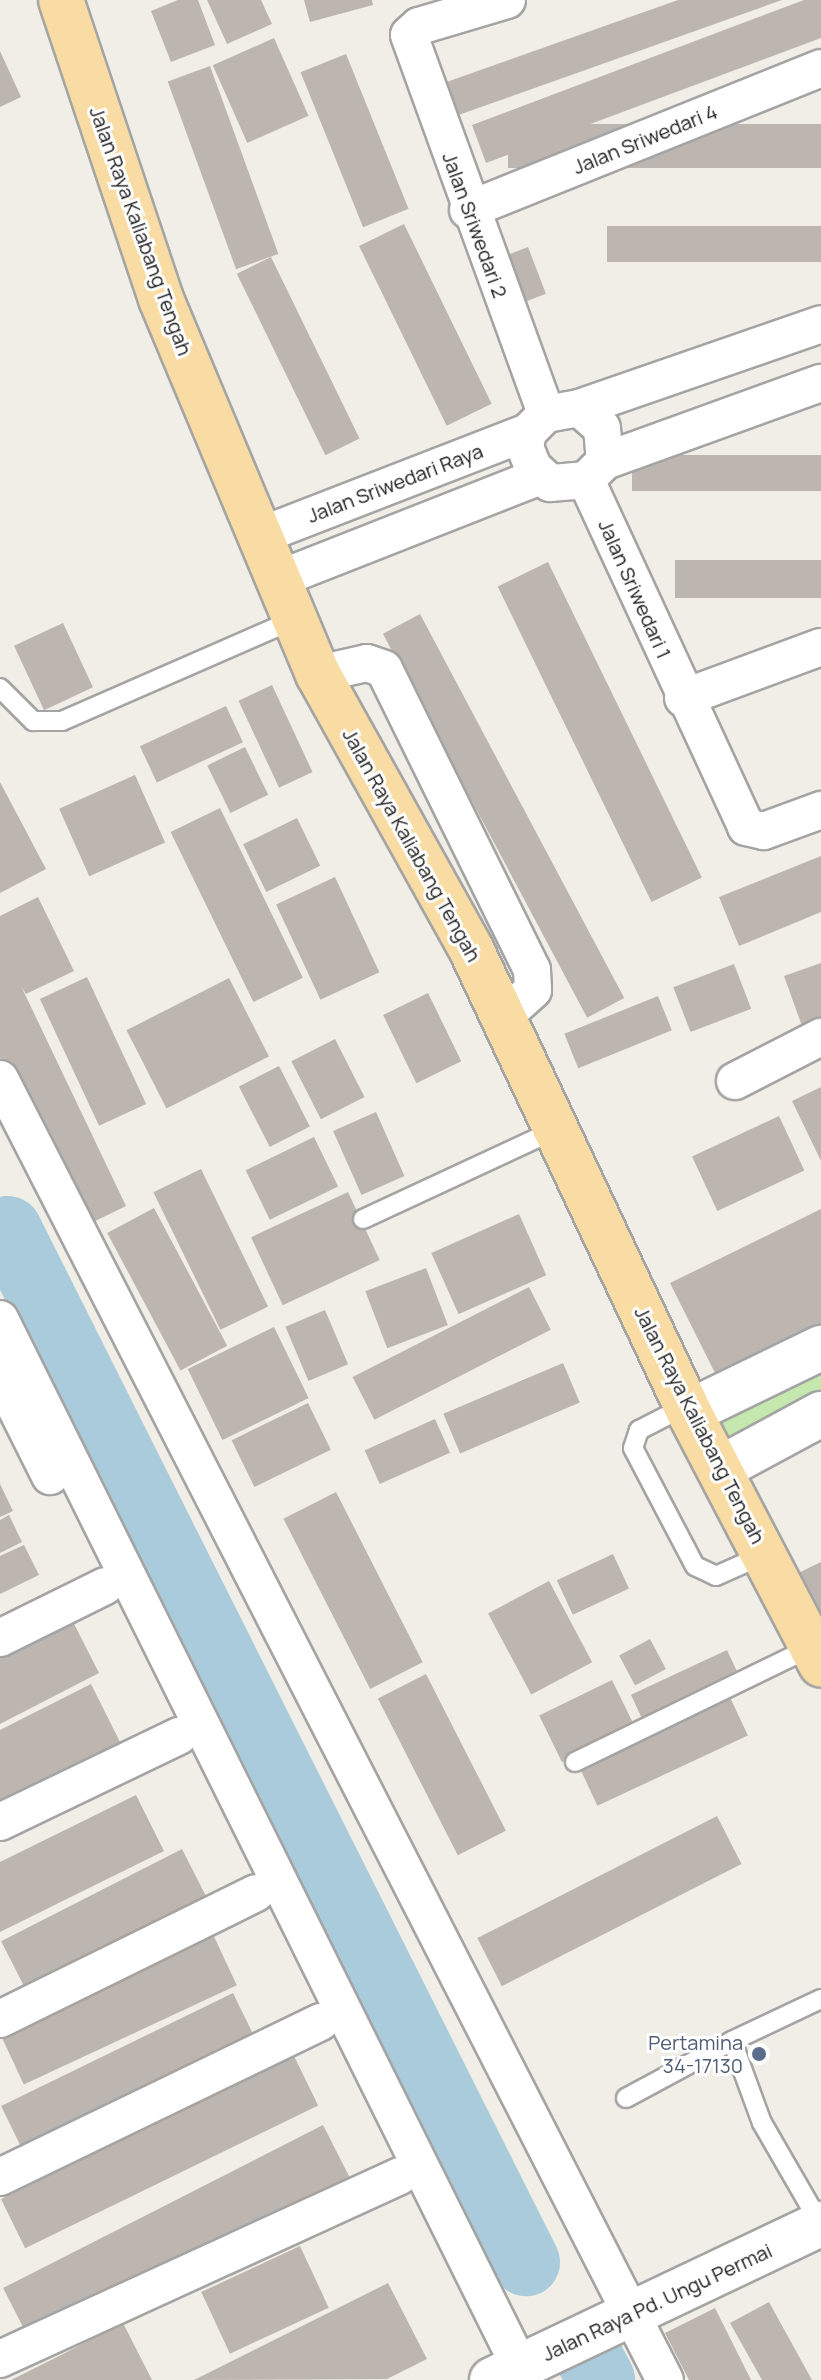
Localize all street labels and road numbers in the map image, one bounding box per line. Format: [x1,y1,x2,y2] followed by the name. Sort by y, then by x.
[569,99,721,179] street label: Jalan Sriwedari 4
[85,103,197,359] street label: Jalan Raya Kaliabang Tengah
[438,149,512,301] street label: Jalan Sriwedari 2
[304,438,486,528] street label: Jalan Sriwedari Raya
[594,516,676,662] street label: Jalan Sriwedari 1
[338,724,486,966] street label: Jalan Raya Kaliabang Tengah
[630,1302,770,1548] street label: Jalan Raya Kaliabang Tengah
[538,2238,776,2366] street label: Jalan Raya Pd. Ungu Permai

